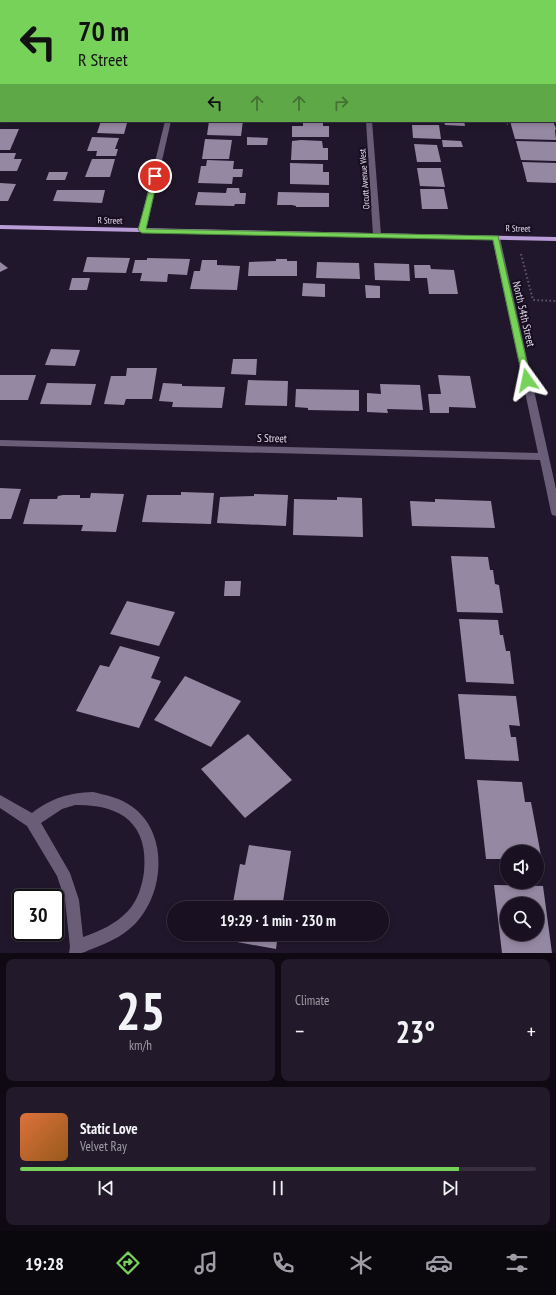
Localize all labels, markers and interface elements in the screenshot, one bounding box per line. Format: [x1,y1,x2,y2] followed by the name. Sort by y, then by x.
[78,12,129,49] text: 70 m
[12,16,64,68] icon: left
[78,48,128,71] text: R Street
[204,92,226,114] icon: left
[246,92,268,114] icon: ahead
[288,92,310,114] icon: ahead
[330,92,352,114] icon: right
[356,148,372,210] street label: Orcutt Avenue West
[138,159,172,193] pin
[144,165,166,187] icon: arrive
[97,214,123,226] street label: R Street
[505,222,531,234] street label: R Street
[510,280,538,348] street label: North 54th Street
[506,359,548,401] position arrow
[257,431,287,445] street label: S Street
[500,845,544,941] map controls
[500,845,544,889] button: sound
[12,889,64,941] speed limit sign: 30
[500,897,544,941] button: search
[220,911,336,930] text: 19:29 · 1 min · 230 m
[116,977,165,1044] text: 25
[295,992,329,1009] text: Climate
[396,1012,435,1051] text: 23°
[295,1017,304,1045] text: −
[527,1017,536,1045] text: +
[129,1037,152,1054] text: km/h
[80,1119,138,1138] text: Static Love
[80,1138,127,1155] text: Velvet Ray
[95,1177,117,1199] icon: previous
[267,1177,289,1199] icon: pause
[439,1177,461,1199] icon: next
[114,1249,142,1277] icon: directions
[192,1249,220,1277] icon: music
[269,1249,297,1277] icon: phone
[347,1249,375,1277] icon: climate
[425,1249,453,1277] icon: car
[503,1249,531,1277] icon: filters
[25,1252,64,1275] text: 19:28

